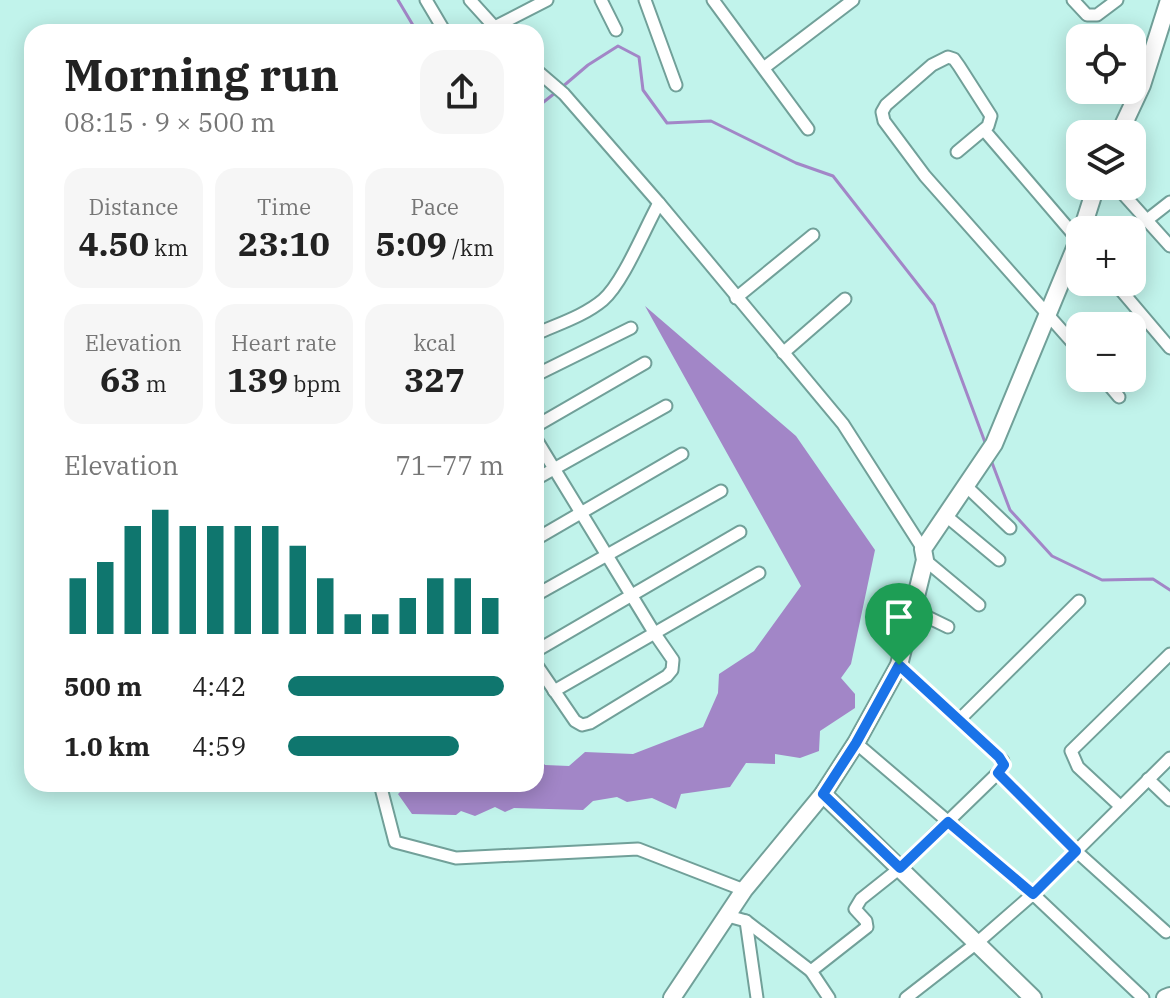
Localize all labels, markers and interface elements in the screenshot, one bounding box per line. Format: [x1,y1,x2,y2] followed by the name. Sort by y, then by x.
[1066,24,1146,392] map controls
[1066,24,1146,104] button: locate
[64,46,339,103] text: Morning run
[420,50,504,134] button: share
[64,105,275,139] text: 08:15 · 9 × 500 m
[1066,120,1146,200] button: layers
[88,192,178,221] text: Distance
[257,192,311,221] text: Time
[410,192,459,221] text: Pace
[1066,216,1146,296] button: +
[78,221,149,265] text: 4.50
[238,221,330,265] text: 23:10
[375,221,447,265] text: 5:09
[149,233,188,262] text: km
[447,233,494,262] text: /km
[1066,312,1146,392] button: −
[85,328,182,357] text: Elevation
[231,328,337,357] text: Heart rate
[413,328,456,357] text: kcal
[100,357,141,401] text: 63
[227,357,288,401] text: 139
[404,357,465,401] text: 327
[141,369,167,398] text: m
[288,369,341,398] text: bpm
[64,448,179,482] text: Elevation
[396,448,504,482] text: 71–77 m
[865,583,933,665] pin
[877,595,921,639] icon: arrive
[64,669,142,703] text: 500 m
[192,669,246,703] text: 4:42
[64,729,150,763] text: 1.0 km
[192,729,246,763] text: 4:59

